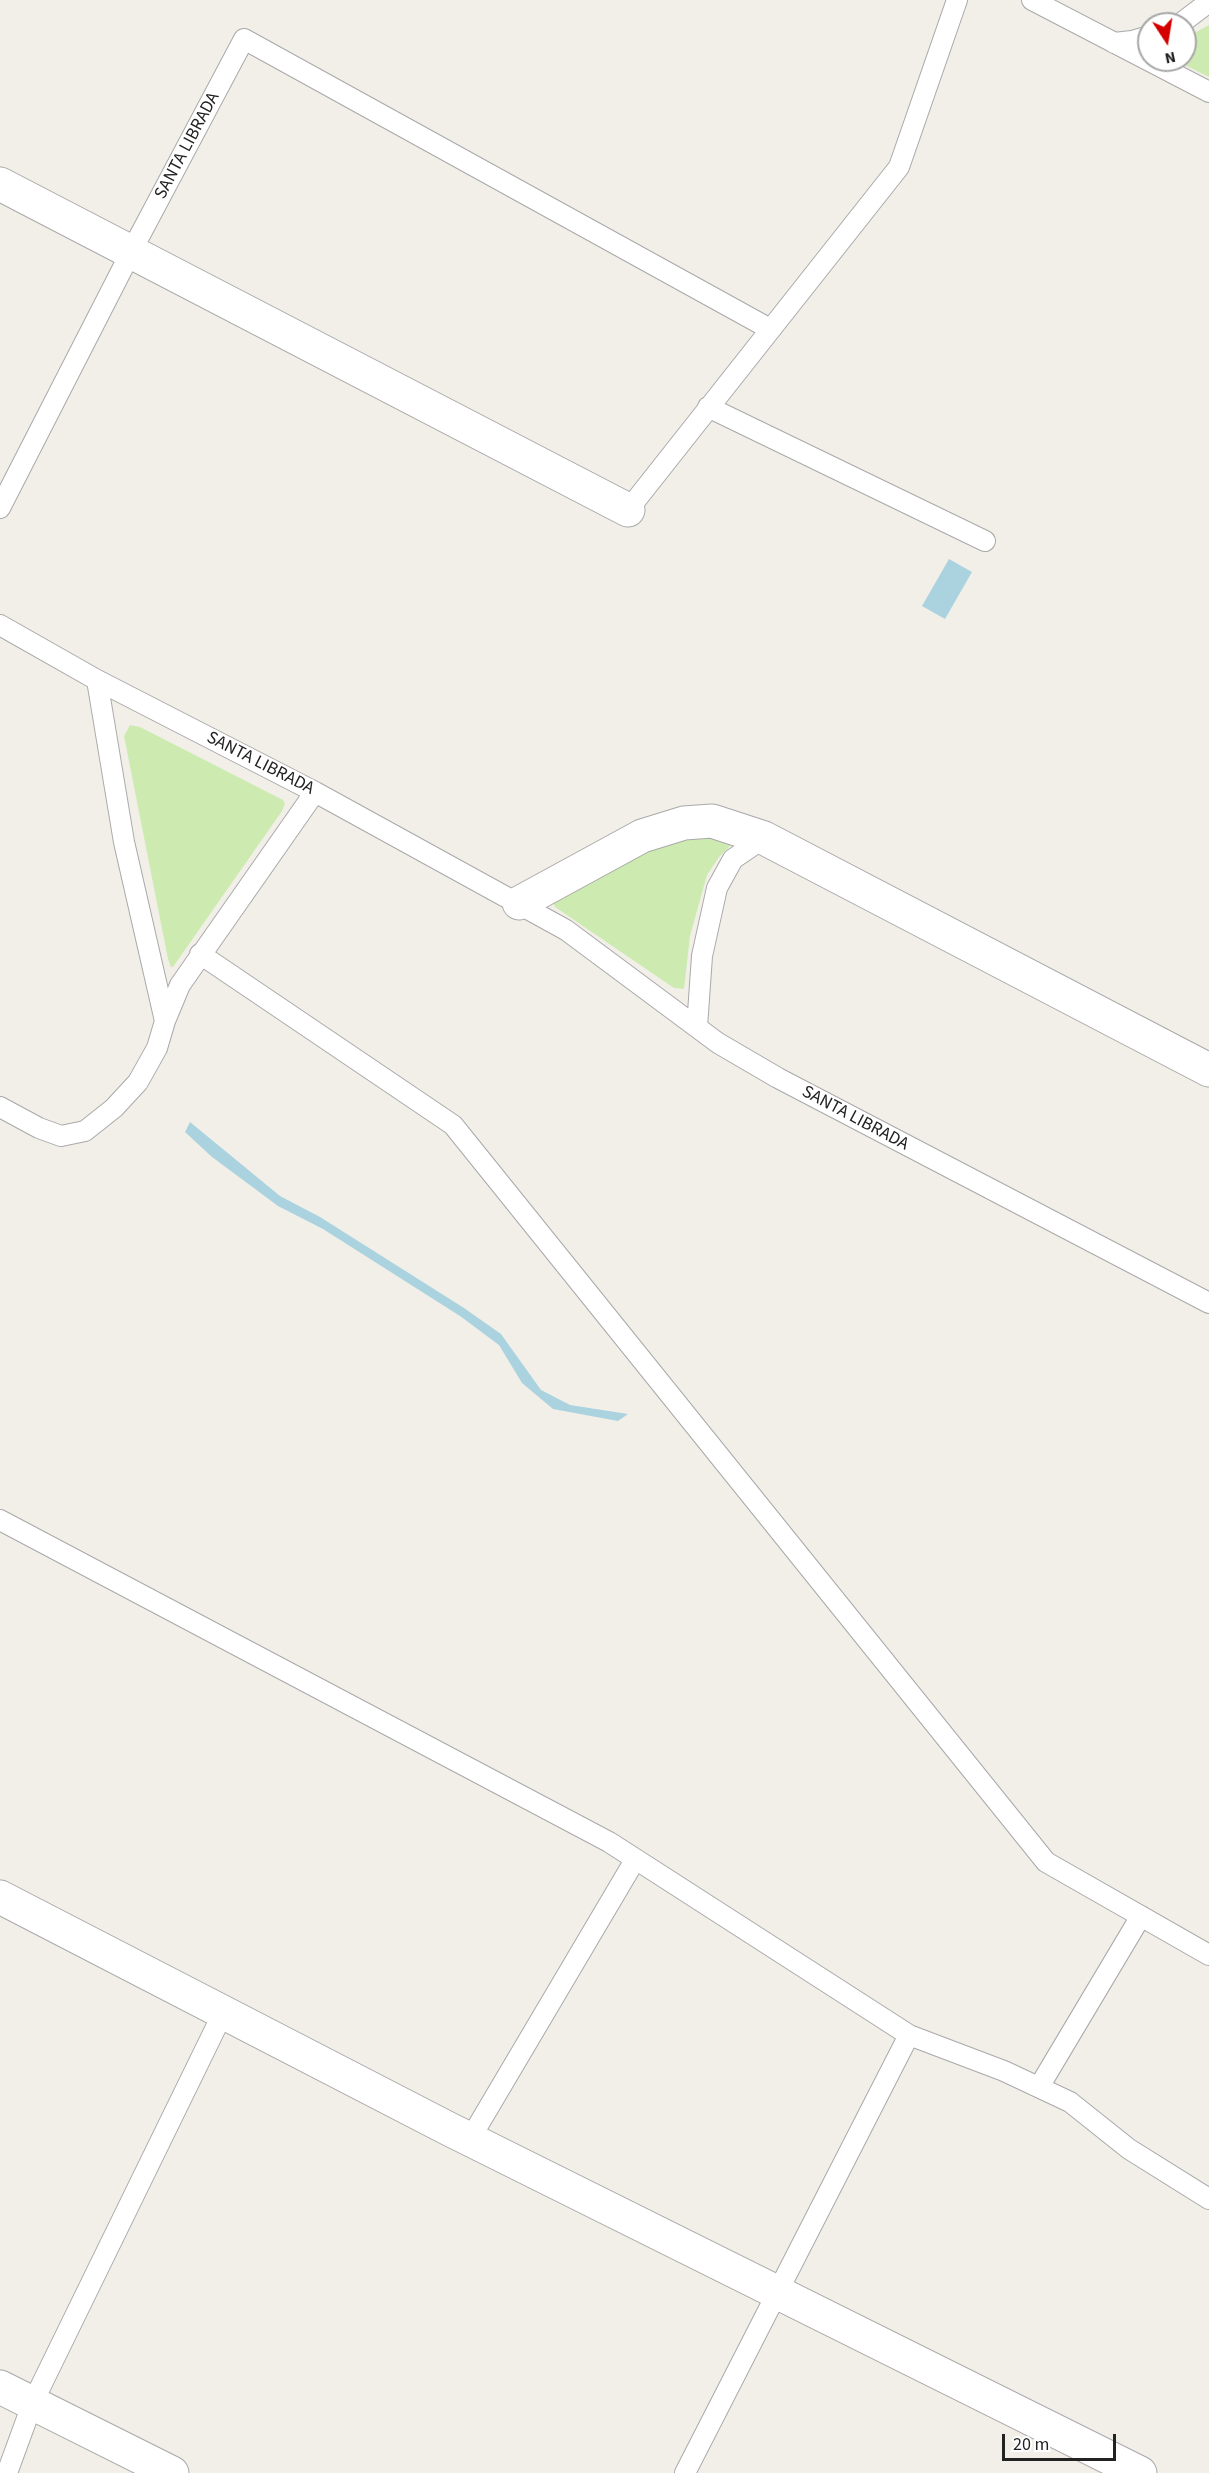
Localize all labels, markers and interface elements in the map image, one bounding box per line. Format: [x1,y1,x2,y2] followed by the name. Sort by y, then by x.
[1137,12,1197,72] north arrow
[1163,46,1178,70] text: N
[151,89,225,203] street label: SANTA LIBRADA
[203,728,317,800] street label: SANTA LIBRADA
[798,1082,912,1156] street label: SANTA LIBRADA
[1005,2422,1119,2460] scale bar
[1013,2432,1049,2457] text: 20 m

